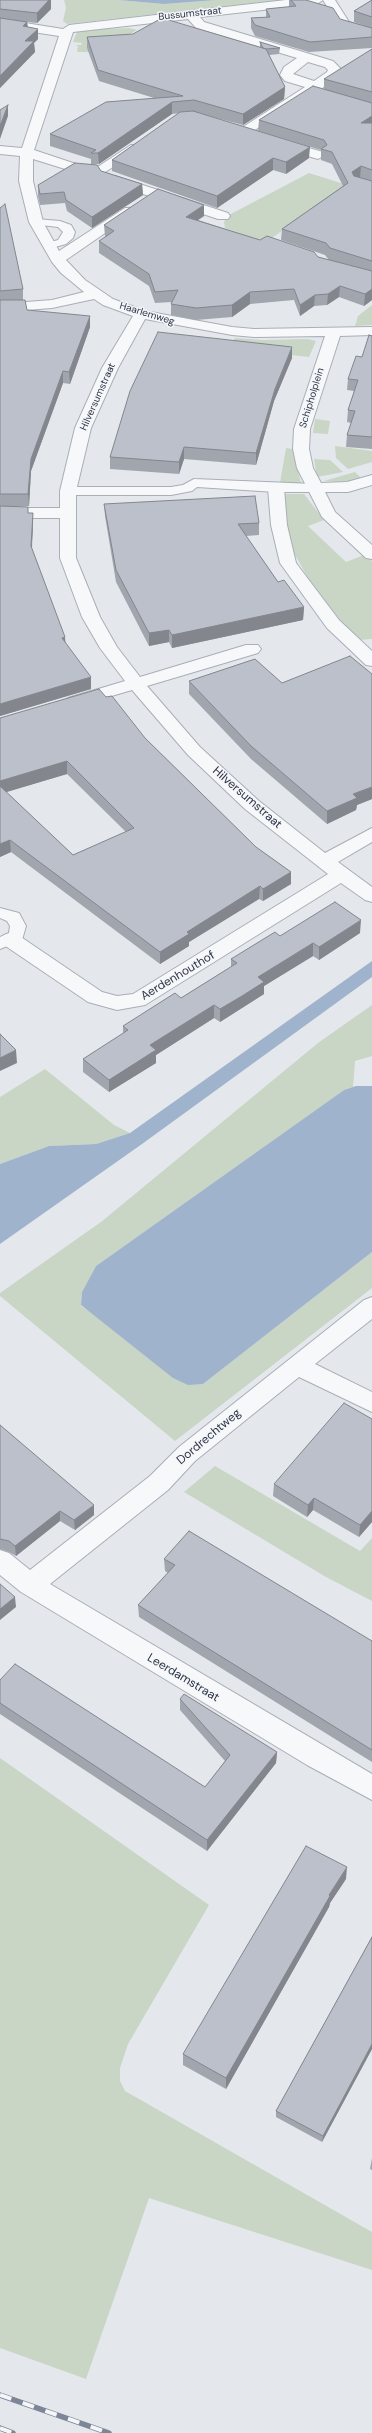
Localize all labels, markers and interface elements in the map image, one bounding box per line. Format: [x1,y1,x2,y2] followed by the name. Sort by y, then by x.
[158,5,222,23] street label: Bussumstraat
[118,300,176,328] street label: Haarlemweg
[78,361,118,433] street label: Hilversumstraat
[297,367,327,429] street label: Schipholplein
[209,764,285,832] street label: Hilversumstraat
[138,948,218,1004] street label: Aerdenhouthof
[174,1406,244,1468] street label: Dordrechtweg
[145,1651,221,1705] street label: Leerdamstraat

